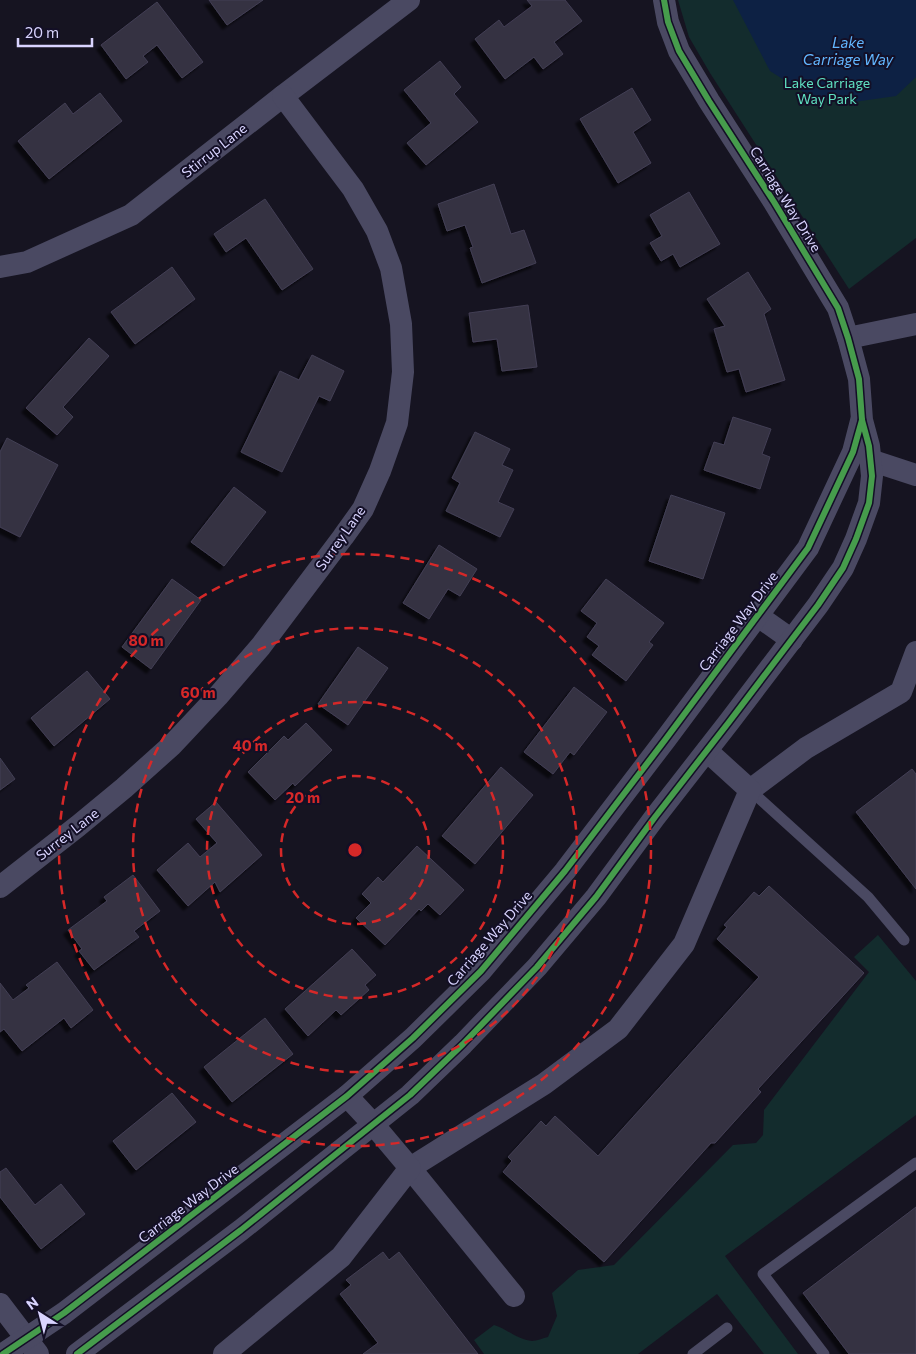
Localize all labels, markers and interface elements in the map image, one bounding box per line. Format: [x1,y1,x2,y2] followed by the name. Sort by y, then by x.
[18,15,91,47] scale bar
[25,23,59,41] text: 20 m
[803,33,894,68] water label: Lake Carriage Way
[784,74,870,107] park label: Lake Carriage Way Park
[178,119,250,181] street label: Stirrup Lane
[747,143,825,255] street label: Carriage Way Drive
[312,502,368,574] street label: Surrey Lane
[695,568,781,674] street label: Carriage Way Drive
[128,631,164,649] text: 80 m
[180,683,216,701] text: 60 m
[232,736,268,754] text: 40 m
[286,788,320,806] text: 20 m
[32,804,102,864] street label: Surrey Lane
[346,841,364,859] centre of rings
[443,887,535,989] street label: Carriage Way Drive
[135,1160,241,1246] street label: Carriage Way Drive
[15,1289,65,1339] north arrow
[23,1293,41,1313] text: N

